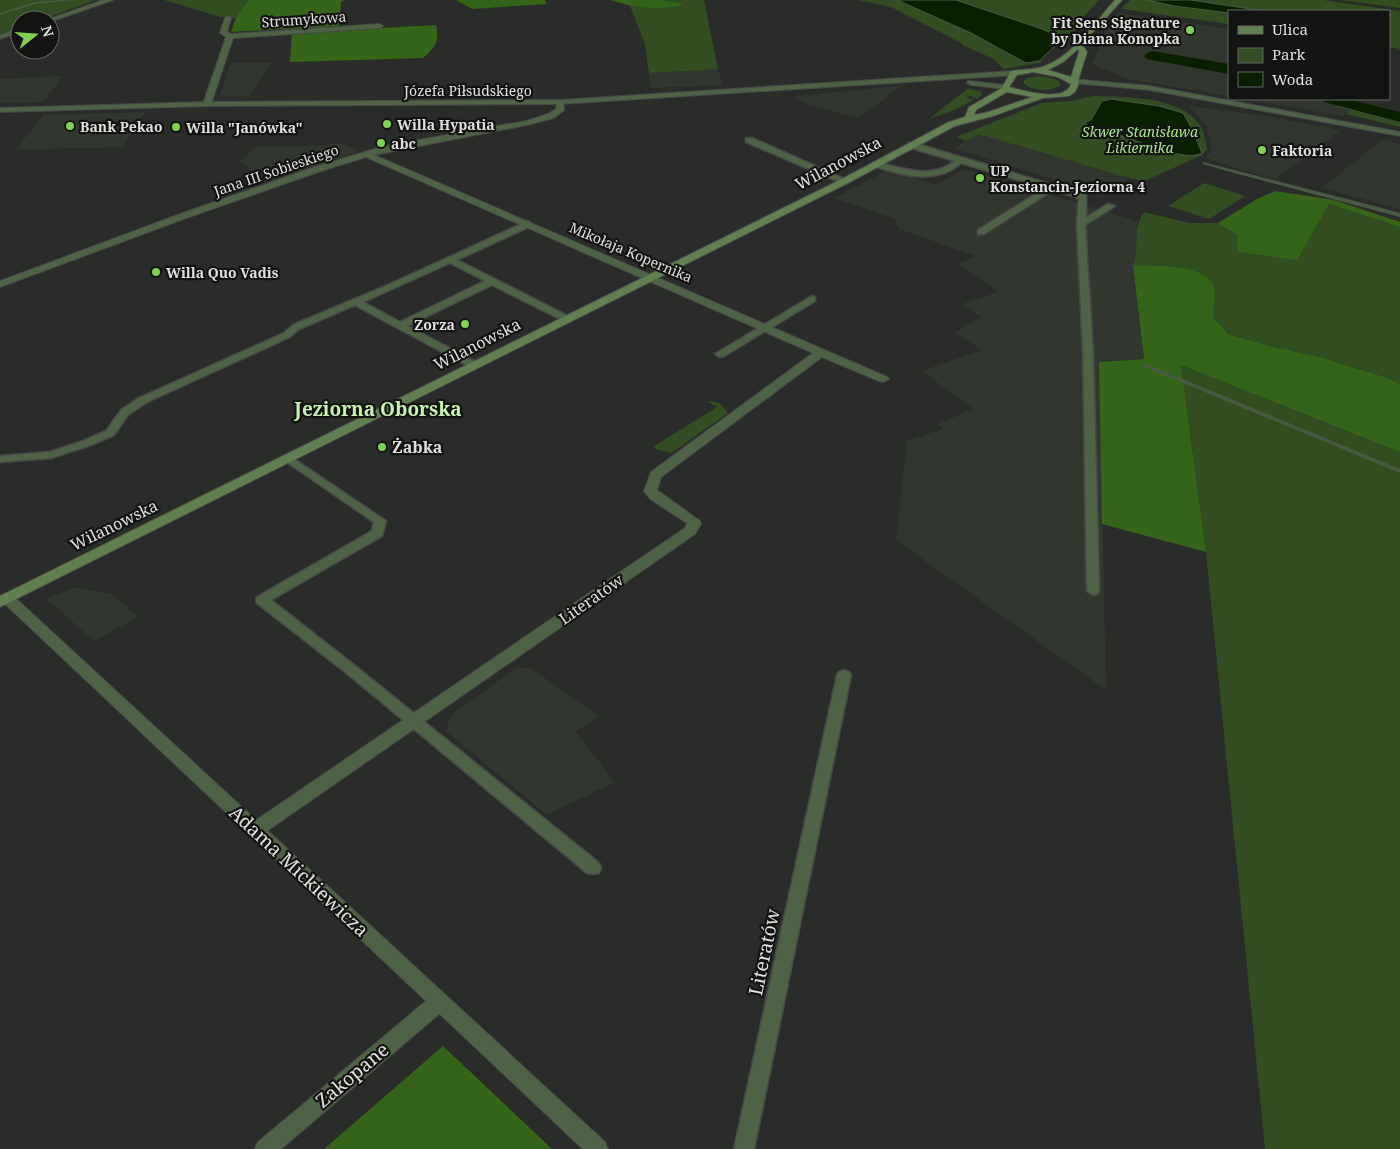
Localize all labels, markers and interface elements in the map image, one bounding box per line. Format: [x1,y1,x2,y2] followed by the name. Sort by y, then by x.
[261,7,347,31] street label: Strumykowa
[10,10,60,60] north arrow
[1228,10,1390,100] legend
[1051,13,1180,48] place label: Fit Sens Signature by Diana Konopka
[1272,19,1308,39] text: Ulica
[37,23,59,39] text: N
[1184,24,1196,36] marker: Fit Sens Signature by Diana Konopka
[1272,44,1306,64] text: Park
[1272,69,1313,89] text: Woda
[403,81,532,100] street label: Józefa Piłsudskiego
[397,115,495,134] place label: Willa Hypatia
[80,117,163,136] place label: Bank Pekao
[186,118,303,137] place label: Willa "Janówka"
[381,118,393,130] marker: Willa Hypatia
[64,120,76,132] marker: Bank Pekao
[170,121,182,133] marker: Willa "Janówka"
[1082,122,1199,157] park label: Skwer Stanisława Likiernika
[791,131,885,195] street label: Wilanowska
[391,134,416,153] place label: abc
[375,137,387,149] marker: abc
[210,140,341,201] street label: Jana III Sobieskiego
[1272,141,1332,160] place label: Faktoria
[1256,144,1268,156] marker: Faktoria
[990,161,1145,196] place label: UP Konstancin-Jeziorna 4
[974,172,986,184] marker: UP Konstancin-Jeziorna 4
[567,218,695,286] street label: Mikołaja Kopernika
[166,263,279,282] place label: Willa Quo Vadis
[150,266,162,278] marker: Willa Quo Vadis
[430,313,524,375] street label: Wilanowska
[414,315,455,334] place label: Zorza
[459,318,471,330] marker: Zorza
[293,396,462,422] district label: Jeziorna Oborska
[392,436,443,458] place label: Żabka
[376,441,388,453] marker: Żabka
[67,494,161,556] street label: Wilanowska
[554,569,628,629] street label: Literatów
[224,799,374,943] street label: Adama Mickiewicza
[742,906,786,998] street label: Literatów
[310,1037,394,1113] street label: Zakopane

